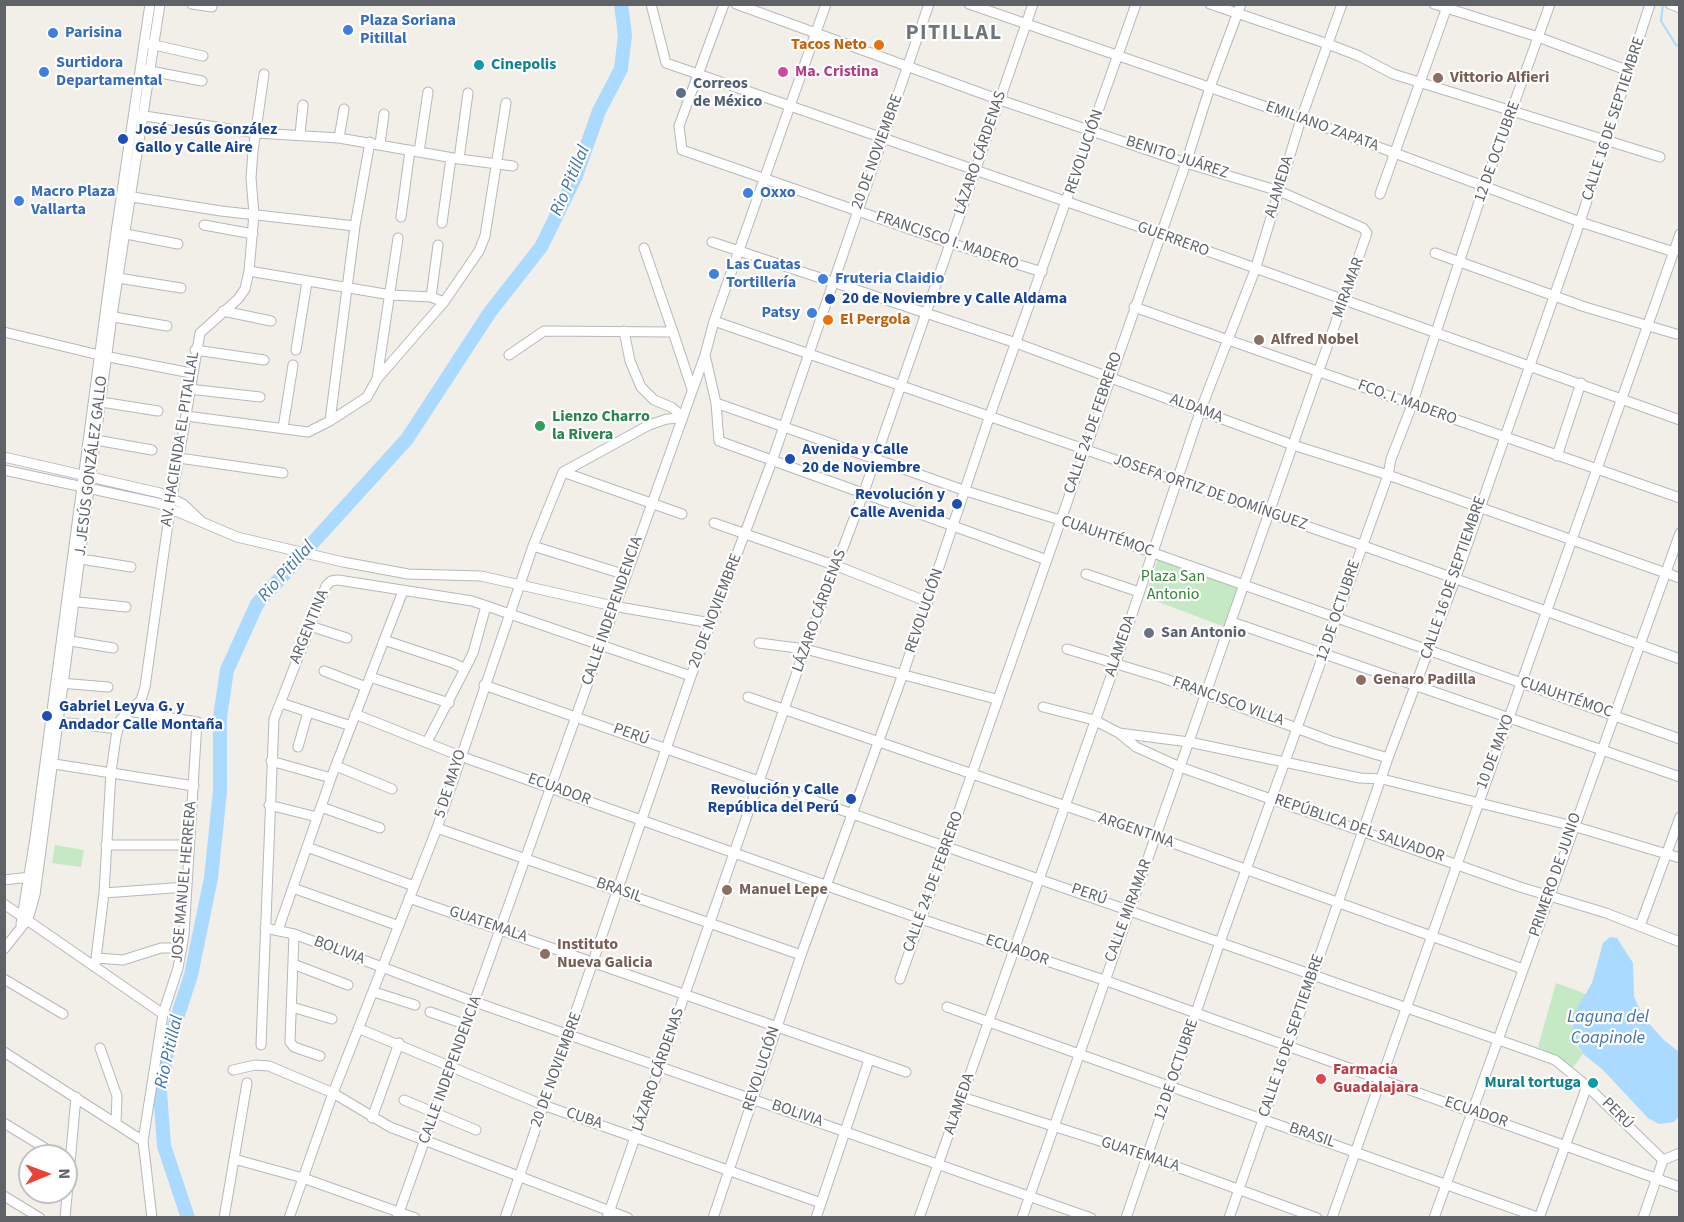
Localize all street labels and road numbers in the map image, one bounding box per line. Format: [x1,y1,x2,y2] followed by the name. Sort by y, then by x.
[1578,35,1650,203] street label: CALLE 16 DE SEPTIEMBRE
[951,89,1011,217] street label: LÁZARO CÁRDENAS
[848,92,908,212] street label: 20 DE NOVIEMBRE
[1263,98,1381,156] street label: EMILIANO ZAPATA
[1471,99,1525,205] street label: 12 DE OCTUBRE
[1062,107,1108,197] street label: REVOLUCIÓN
[1123,132,1231,184] street label: BENITO JUÁREZ
[1262,154,1298,220] street label: ALAMEDA
[873,207,1021,275] street label: FRANCISCO I. MADERO
[1134,218,1212,262] street label: GUERRERO
[1329,255,1369,321] street label: MIRAMAR
[158,350,204,528] street label: AV. HACIENDA EL PITALLAL
[1061,350,1127,496] street label: CALLE 24 DE FEBRERO
[71,375,113,557] street label: J. JESÚS GONZÁLEZ GALLO
[1355,376,1459,430] street label: FCO. I. MADERO
[1167,390,1225,428] street label: ALDAMA
[1110,451,1310,535] street label: JOSEFA ORTIZ DE DOMÍNGUEZ
[1417,494,1491,662] street label: CALLE 16 DE SEPTIEMBRE
[1058,512,1156,562] street label: CUAUHTÉMOC
[578,534,648,688] street label: CALLE INDEPENDENCIA
[789,547,851,675] street label: LÁZARO CÁRDENAS
[685,551,747,671] street label: 20 DE NOVIEMBRE
[1313,558,1365,664] street label: 12 DE OCTUBRE
[902,566,948,656] street label: REVOLUCIÓN
[286,587,334,667] street label: ARGENTINA
[1102,613,1140,679] street label: ALAMEDA
[1170,673,1286,731] street label: FRANCISCO VILLA
[1517,673,1615,723] street label: CUAUHTÉMOC
[1473,712,1519,792] street label: 10 DE MAYO
[610,720,652,750] street label: PERÚ
[431,747,471,821] street label: 5 DE MAYO
[525,770,593,810] street label: ECUADOR
[1271,791,1447,867] street label: REPÚBLICA DEL SALVADOR
[168,800,202,964] street label: JOSE MANUEL HERRERA
[900,809,968,955] street label: CALLE 24 DE FEBRERO
[1096,809,1176,853] street label: ARGENTINA
[1526,810,1586,940] street label: PRIMERO DE JUNIO
[1102,857,1156,965] street label: CALLE MIRAMAR
[593,874,645,908] street label: BRASIL
[1068,880,1110,910] street label: PERÚ
[446,903,530,947] street label: GUATEMALA
[983,931,1051,971] street label: ECUADOR
[311,933,367,969] street label: BOLIVIA
[1255,952,1329,1120] street label: CALLE 16 DE SEPTIEMBRE
[415,993,487,1147] street label: CALLE INDEPENDENCIA
[629,1006,689,1134] street label: LÁZARO CÁRDENAS
[527,1010,587,1130] street label: 20 DE NOVIEMBRE
[1151,1017,1203,1123] street label: 12 DE OCTUBRE
[739,1024,785,1114] street label: REVOLUCIÓN
[941,1071,979,1137] street label: ALAMEDA
[1442,1093,1510,1133] street label: ECUADOR
[1597,1094,1637,1134] street label: PERÚ
[769,1096,825,1132] street label: BOLIVIA
[563,1104,605,1134] street label: CUBA
[1286,1119,1338,1153] street label: BRASIL
[1098,1133,1182,1177] street label: GUATEMALA

